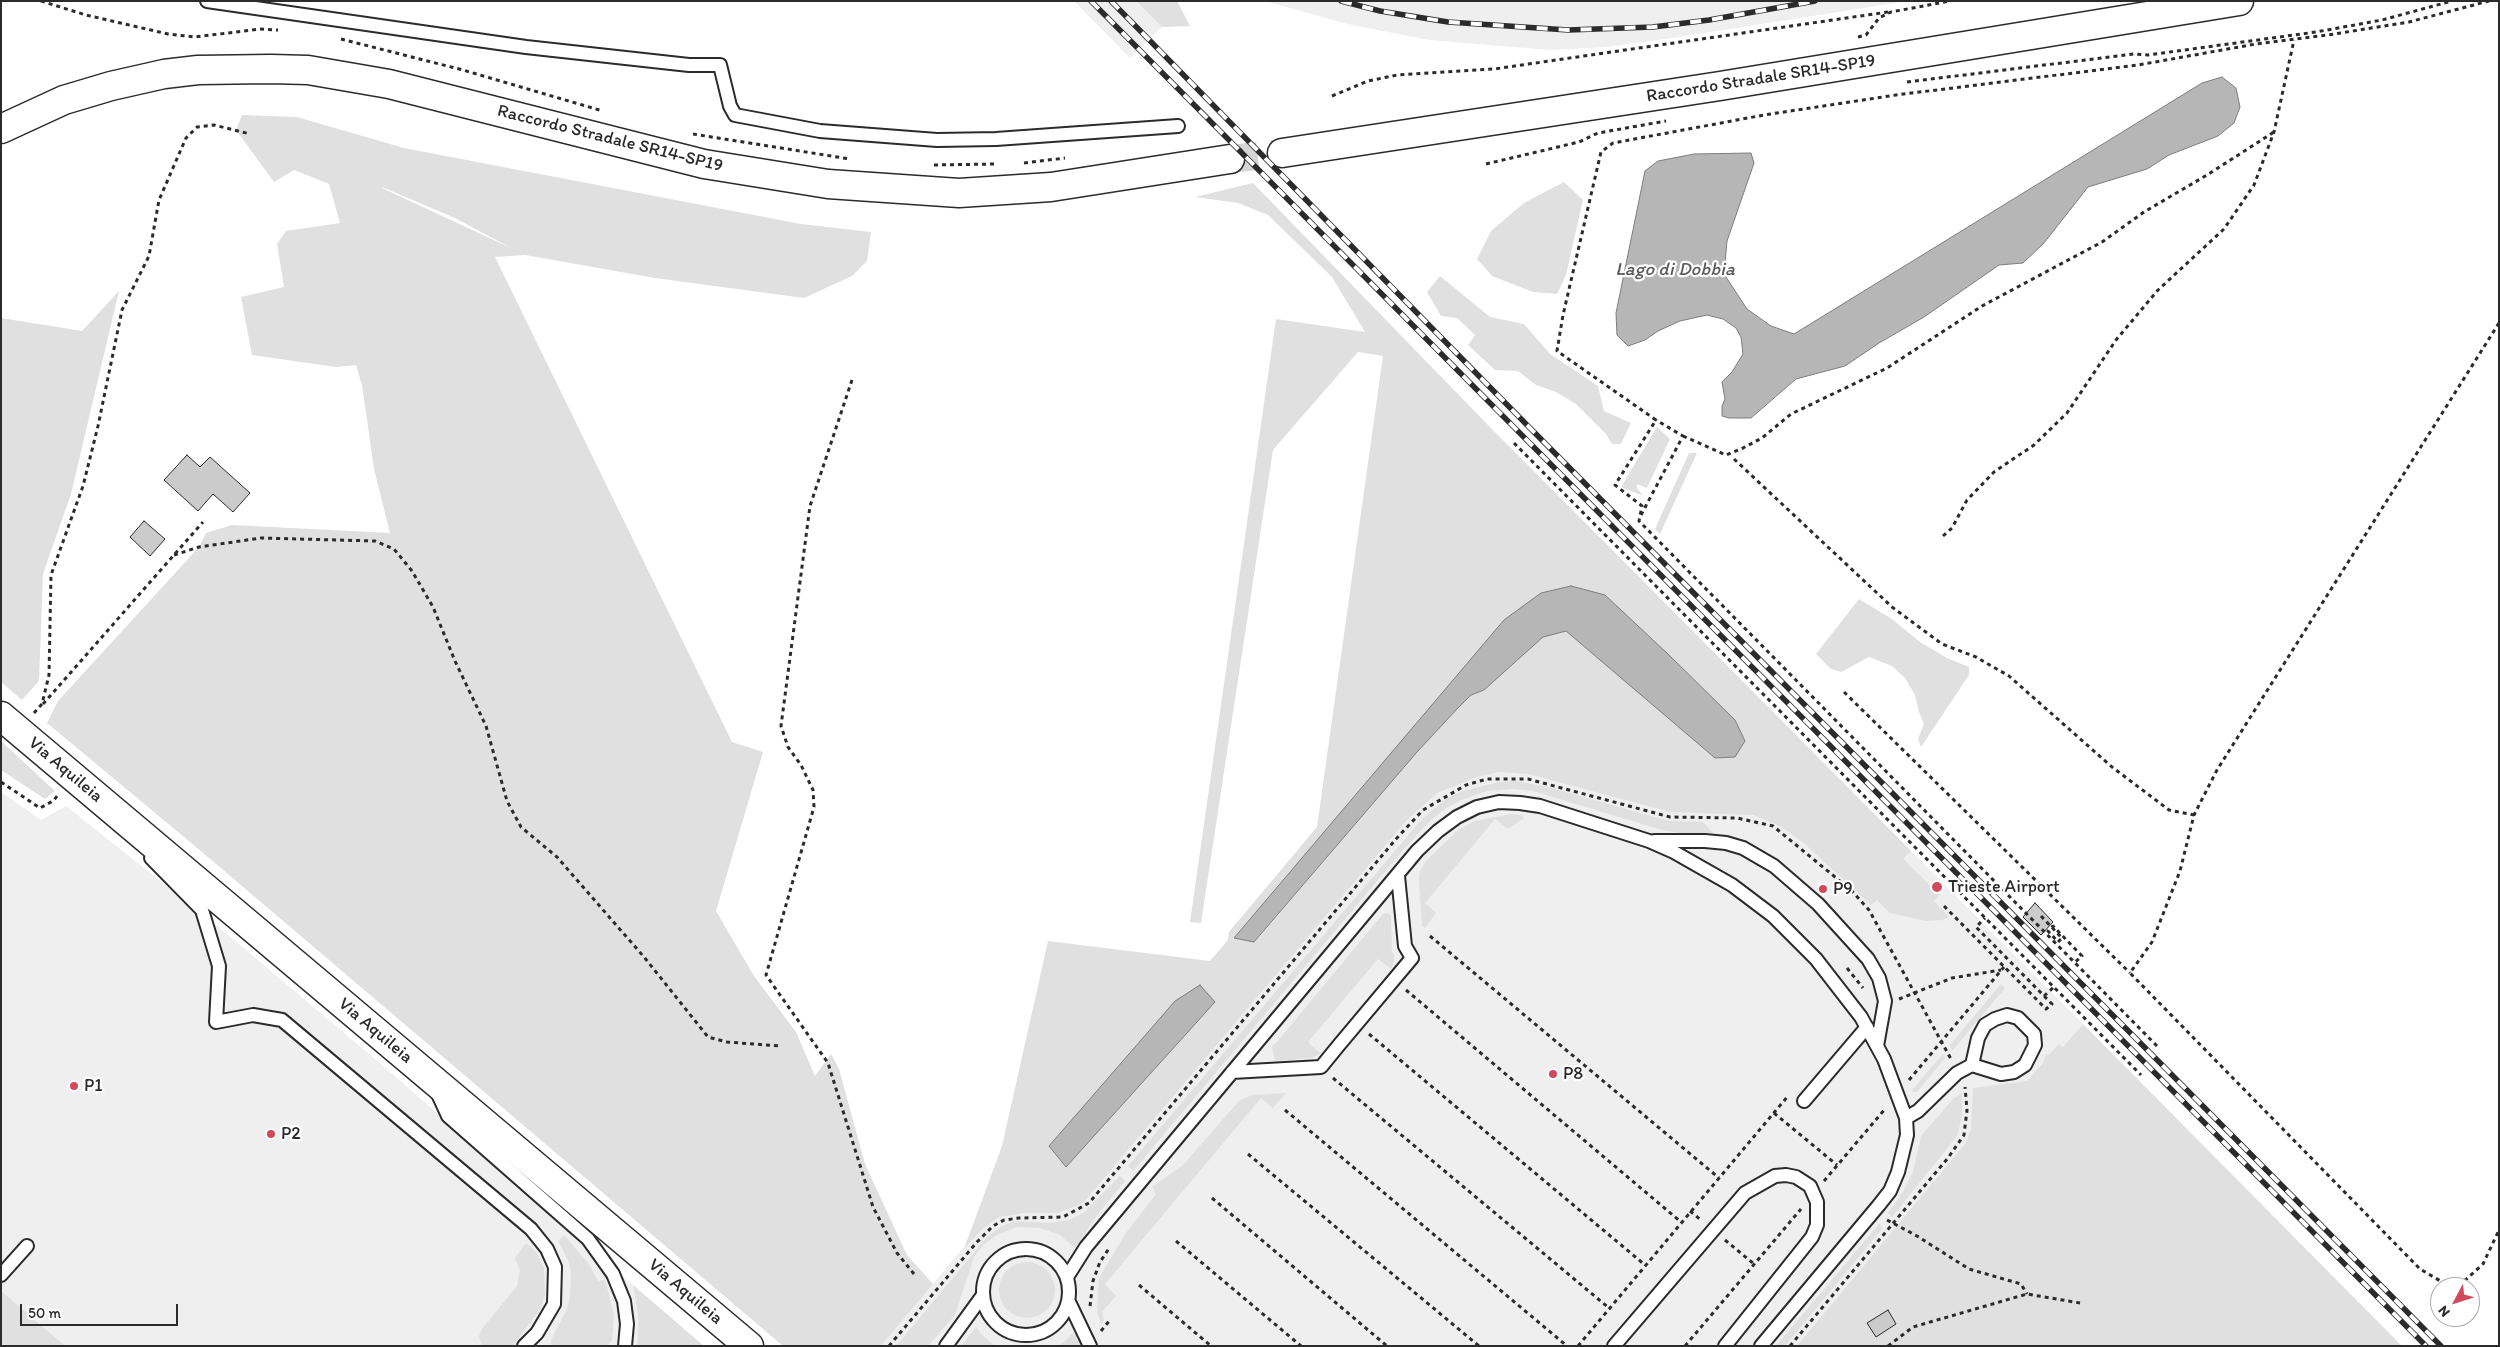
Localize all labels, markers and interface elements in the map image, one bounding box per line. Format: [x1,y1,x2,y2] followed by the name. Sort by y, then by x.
[1645,50,1877,108] street label: Raccordo Stradale SR14-SP19
[495,101,725,177] street label: Raccordo Stradale SR14-SP19
[1615,259,1735,281] water label: Lago di Dobbia
[23,733,107,807] street label: Via Aquileia
[1948,876,2060,898] place label: Trieste Airport
[1833,878,1853,900] place label: P9
[1930,880,1944,894] marker: Trieste Airport
[1817,883,1829,895] marker: P9
[333,994,417,1068] street label: Via Aquileia
[1563,1063,1583,1085] place label: P8
[1547,1068,1559,1080] marker: P8
[84,1075,103,1097] place label: P1
[68,1080,80,1092] marker: P1
[281,1123,301,1145] place label: P2
[265,1128,277,1140] marker: P2
[643,1255,727,1329] street label: Via Aquileia
[2430,1277,2480,1327] north arrow
[22,1294,180,1326] scale bar
[2434,1302,2453,1320] text: N
[28,1304,61,1322] text: 50 m

